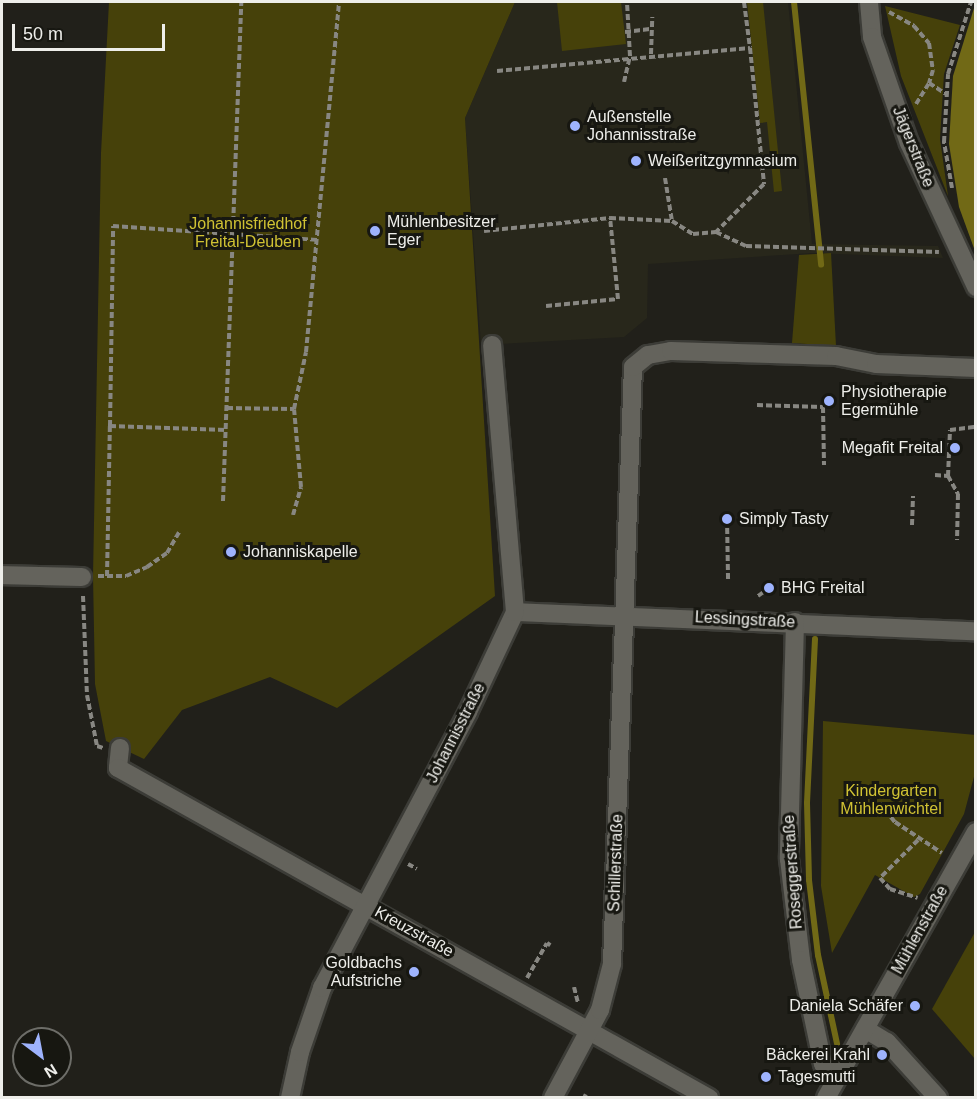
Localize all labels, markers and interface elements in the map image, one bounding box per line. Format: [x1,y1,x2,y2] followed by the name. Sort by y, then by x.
[15,12,168,50] scale bar
[23,24,63,44] text: 50 m
[888,104,938,190] street label: Jägerstraße
[587,107,696,145] place label: Außenstelle Johannisstraße
[568,119,582,133] marker: Außenstelle Johannisstraße
[648,151,797,171] place label: Weißeritzgymnasium
[629,154,643,168] marker: Weißeritzgymnasium
[387,212,496,250] place label: Mühlenbesitzer Eger
[189,214,307,252] park label: Johannisfriedhof Freital-Deuben
[368,224,382,238] marker: Mühlenbesitzer Eger
[841,382,947,420] place label: Physiotherapie Egermühle
[822,394,836,408] marker: Physiotherapie Egermühle
[842,438,943,458] place label: Megafit Freital
[948,441,962,455] marker: Megafit Freital
[739,509,829,529] place label: Simply Tasty
[720,512,734,526] marker: Simply Tasty
[243,542,358,562] place label: Johanniskapelle
[224,545,238,559] marker: Johanniskapelle
[781,578,865,598] place label: BHG Freital
[762,581,776,595] marker: BHG Freital
[694,608,796,632] street label: Lessingstraße
[423,680,489,786] street label: Johannisstraße
[840,781,942,819] park label: Kindergarten Mühlenwichtel
[605,814,627,912] street label: Schillerstraße
[779,814,807,930] street label: Roseggerstraße
[888,883,952,977] street label: Mühlenstraße
[371,902,457,962] street label: Kreuzstraße
[326,953,402,991] place label: Goldbachs Aufstriche
[407,965,421,979] marker: Goldbachs Aufstriche
[789,996,903,1016] place label: Daniela Schäfer
[908,999,922,1013] marker: Daniela Schäfer
[12,1027,72,1087] north arrow
[766,1045,870,1065] place label: Bäckerei Krahl
[875,1048,889,1062] marker: Bäckerei Krahl
[41,1061,60,1081] text: N
[778,1067,855,1087] place label: Tagesmutti
[759,1070,773,1084] marker: Tagesmutti

